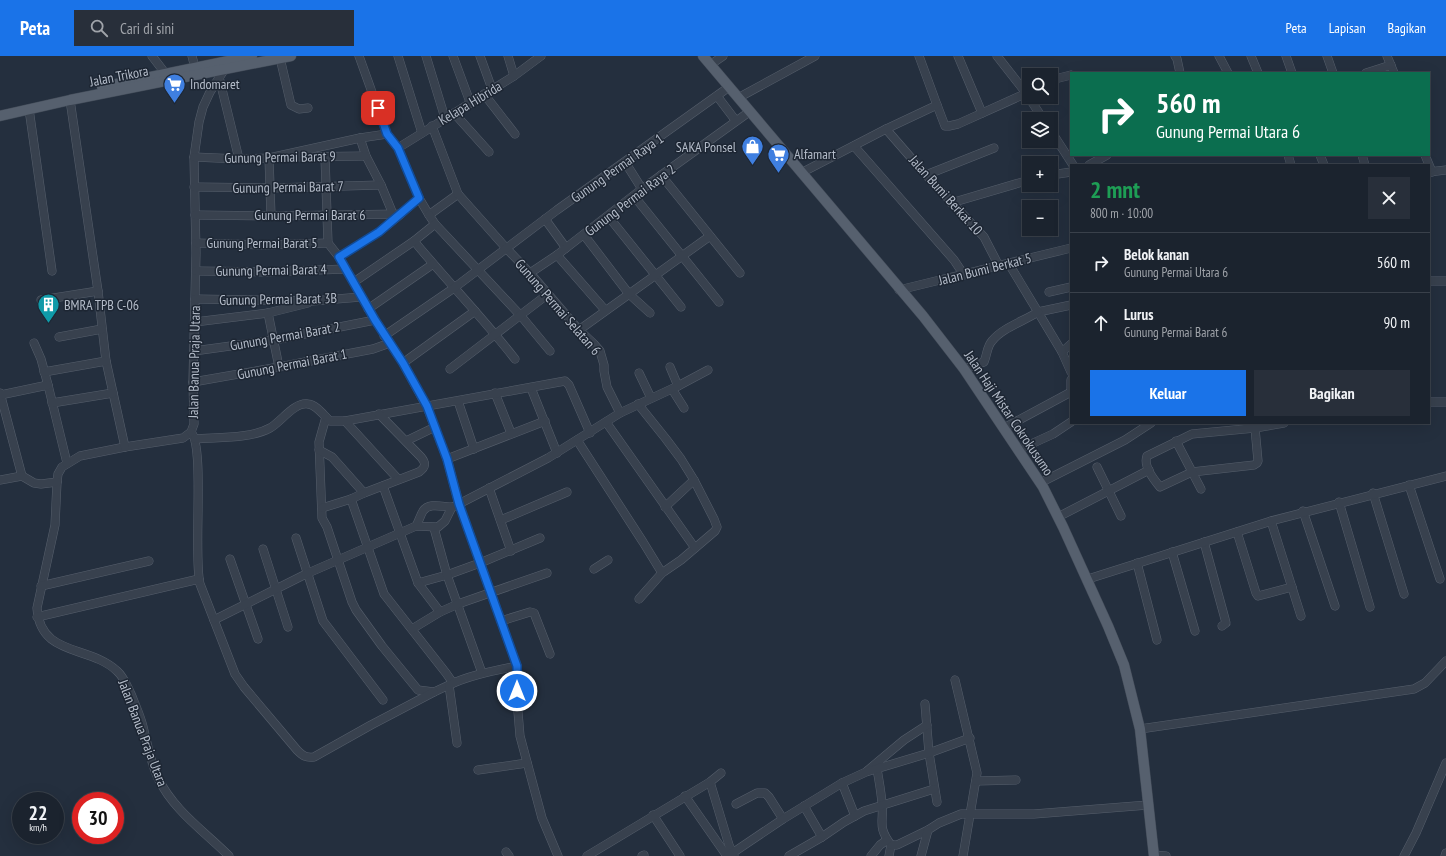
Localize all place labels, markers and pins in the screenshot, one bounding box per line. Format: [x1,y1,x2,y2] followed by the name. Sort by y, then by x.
[162,71,188,104] supermarket icon: Indomaret
[190,75,240,93] place label: Indomaret
[361,91,395,125] pin
[739,134,765,167] shop icon: SAKA Ponsel
[676,138,737,156] place label: SAKA Ponsel
[765,141,791,174] supermarket icon: Alfamart
[794,145,836,163] place label: Alfamart
[35,292,61,325] building icon: BMRA TPB C-06
[64,296,139,314] place label: BMRA TPB C-06

